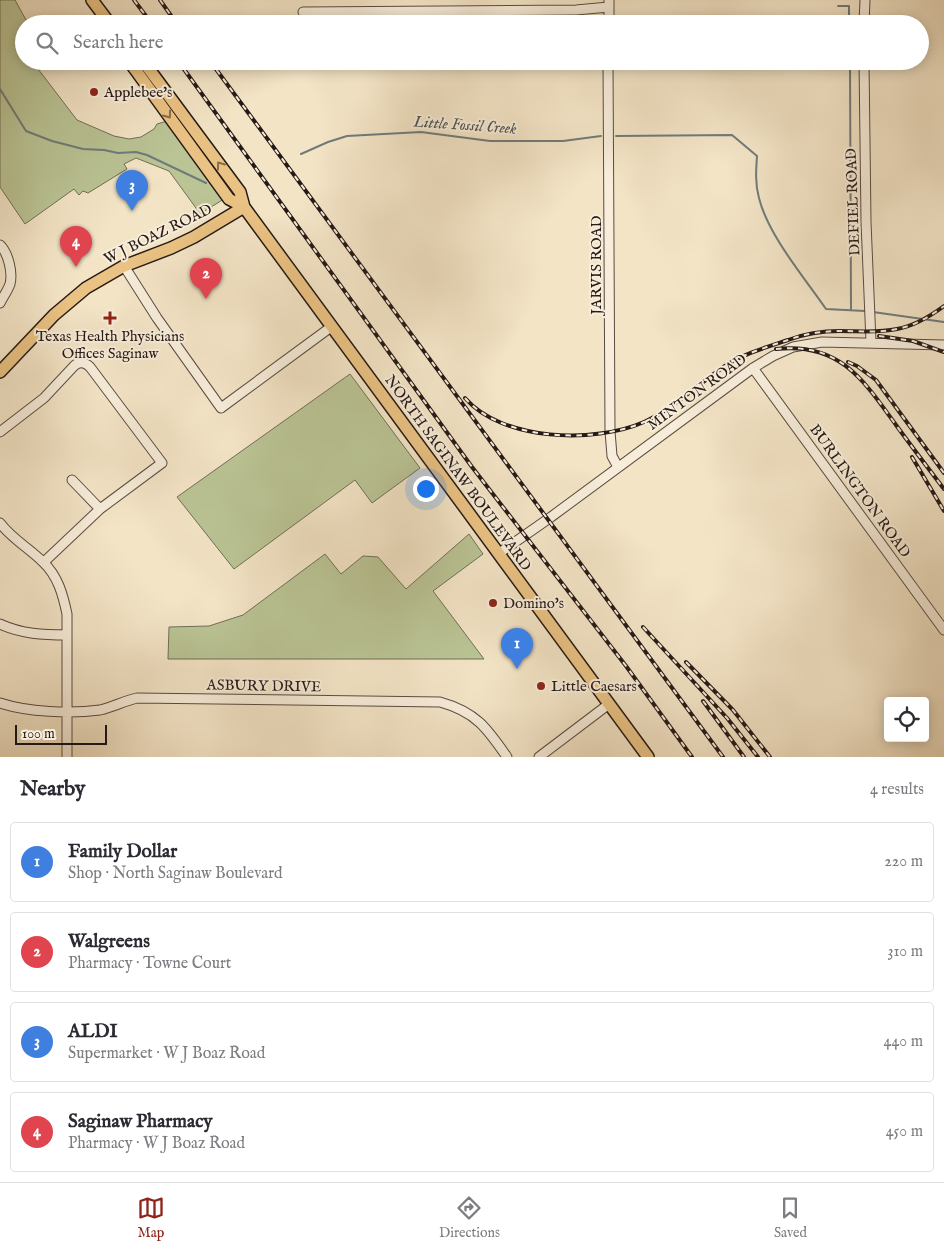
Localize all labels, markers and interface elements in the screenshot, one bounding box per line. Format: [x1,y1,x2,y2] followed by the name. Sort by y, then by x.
[15,15,929,70] search box
[33,29,61,57] icon: search
[73,31,164,55] text: Search here
[103,83,172,102] place label: Applebee's
[88,86,100,98] marker: Applebee's
[162,109,170,118] one-way arrow
[412,112,518,140] water label: Little Fossil Creek
[842,148,864,256] street label: DEFIEL ROAD
[217,161,226,171] one-way arrow
[116,170,148,211] pin: 3
[101,200,215,268] street label: W J BOAZ ROAD
[587,215,606,317] street label: JARVIS ROAD
[60,226,92,267] pin: 4
[190,258,222,299] pin: 2
[103,311,117,325] marker: Texas Health Physicians Offices Saginaw
[36,327,184,363] place label: Texas Health Physicians Offices Saginaw
[644,350,750,434] street label: MINTON ROAD
[381,371,535,575] street label: NORTH SAGINAW BOULEVARD
[805,421,915,561] street label: BURLINGTON ROAD
[413,476,439,502] your location
[503,594,564,613] place label: Domino's
[487,597,499,609] marker: Domino's
[501,628,533,669] pin: 1
[205,675,322,696] street label: ASBURY DRIVE
[551,677,637,696] place label: Little Caesars
[535,680,547,692] marker: Little Caesars
[884,697,929,742] map controls
[884,697,929,742] button: locate
[15,722,108,745] scale bar
[22,725,55,743] text: 100 m
[20,776,85,803] text: Nearby
[870,780,924,800] text: 4 results
[68,840,177,864] text: Family Dollar
[34,852,40,872] text: 1
[884,852,923,872] text: 220 m
[68,864,283,884] text: Shop · North Saginaw Boulevard
[68,930,150,954] text: Walgreens
[33,942,41,962] text: 2
[887,942,923,962] text: 310 m
[68,954,231,974] text: Pharmacy · Towne Court
[68,1020,118,1044] text: ALDI
[34,1032,40,1052] text: 3
[884,1032,923,1052] text: 440 m
[68,1044,265,1064] text: Supermarket · W J Boaz Road
[68,1110,213,1134] text: Saginaw Pharmacy
[33,1122,41,1142] text: 4
[886,1122,923,1142] text: 450 m
[68,1134,245,1154] text: Pharmacy · W J Boaz Road
[137,1194,165,1242] tab: Map
[439,1194,500,1242] tab: Directions
[774,1194,807,1242] tab: Saved

